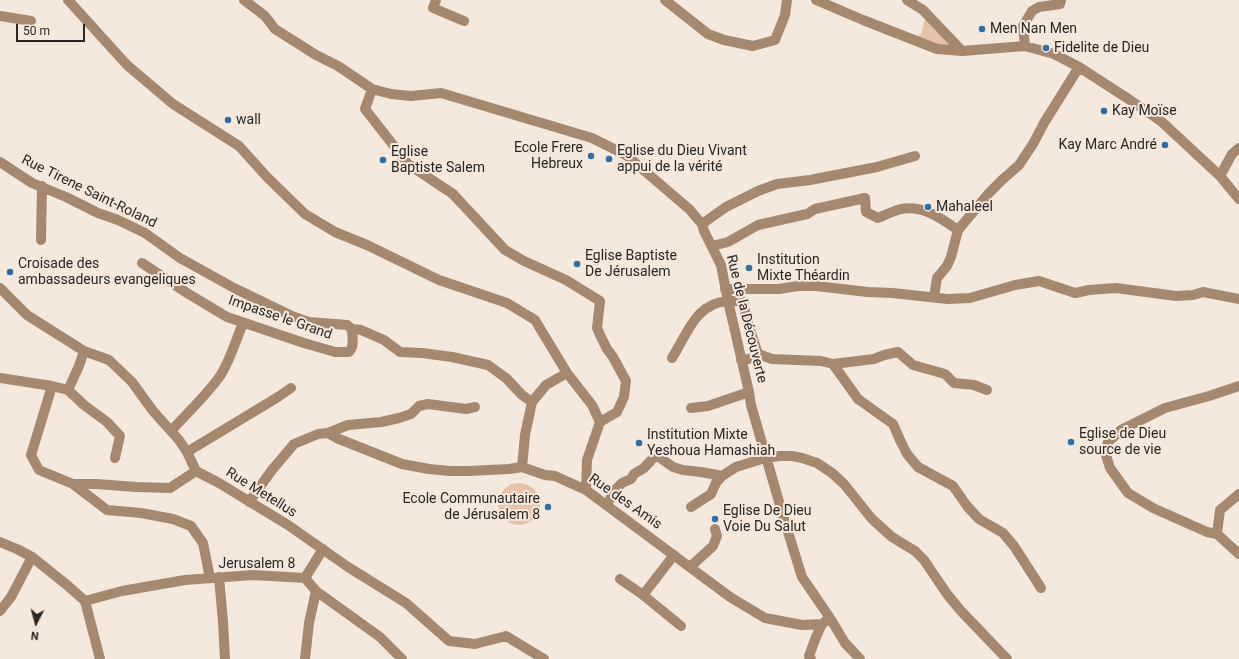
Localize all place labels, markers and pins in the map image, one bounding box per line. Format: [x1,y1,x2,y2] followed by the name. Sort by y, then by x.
[990,21,1077,37] place label: Men Nan Men
[977,24,987,34] marker: Men Nan Men
[1054,40,1149,56] place label: Fidelite de Dieu
[1041,43,1051,53] marker: Fidelite de Dieu
[1112,103,1177,119] place label: Kay Moïse
[1099,106,1109,116] marker: Kay Moïse
[236,112,261,128] place label: wall
[223,115,233,125] marker: wall
[1059,137,1157,153] place label: Kay Marc André
[514,140,583,172] place label: Ecole Frere Hebreux
[1160,140,1170,150] marker: Kay Marc André
[617,143,747,176] place label: Eglise du Dieu Vivant appui de la vérité
[391,144,485,176] place label: Eglise Baptiste Salem
[586,151,596,161] marker: Ecole Frere Hebreux
[604,154,614,164] marker: Eglise du Dieu Vivant appui de la vérité
[378,155,388,165] marker: Eglise Baptiste Salem
[936,199,993,215] place label: Mahaleel
[923,202,933,212] marker: Mahaleel
[585,248,677,280] place label: Eglise Baptiste De Jérusalem
[757,252,850,284] place label: Institution Mixte Théardin
[18,256,196,288] place label: Croisade des ambassadeurs evangeliques
[572,259,582,269] marker: Eglise Baptiste De Jérusalem
[744,263,754,273] marker: Institution Mixte Théardin
[5,267,15,277] marker: Croisade des ambassadeurs evangeliques
[1079,426,1166,458] place label: Eglise de Dieu source de vie
[647,427,775,460] place label: Institution Mixte Yeshoua Hamashiah
[1066,437,1076,447] marker: Eglise de Dieu source de vie
[634,438,644,448] marker: Institution Mixte Yeshoua Hamashiah
[402,491,540,524] place label: Ecole Communautaire de Jérusalem 8
[543,502,553,512] marker: Ecole Communautaire de Jérusalem 8
[723,503,811,536] place label: Eglise De Dieu Voie Du Salut
[710,514,720,524] marker: Eglise De Dieu Voie Du Salut

